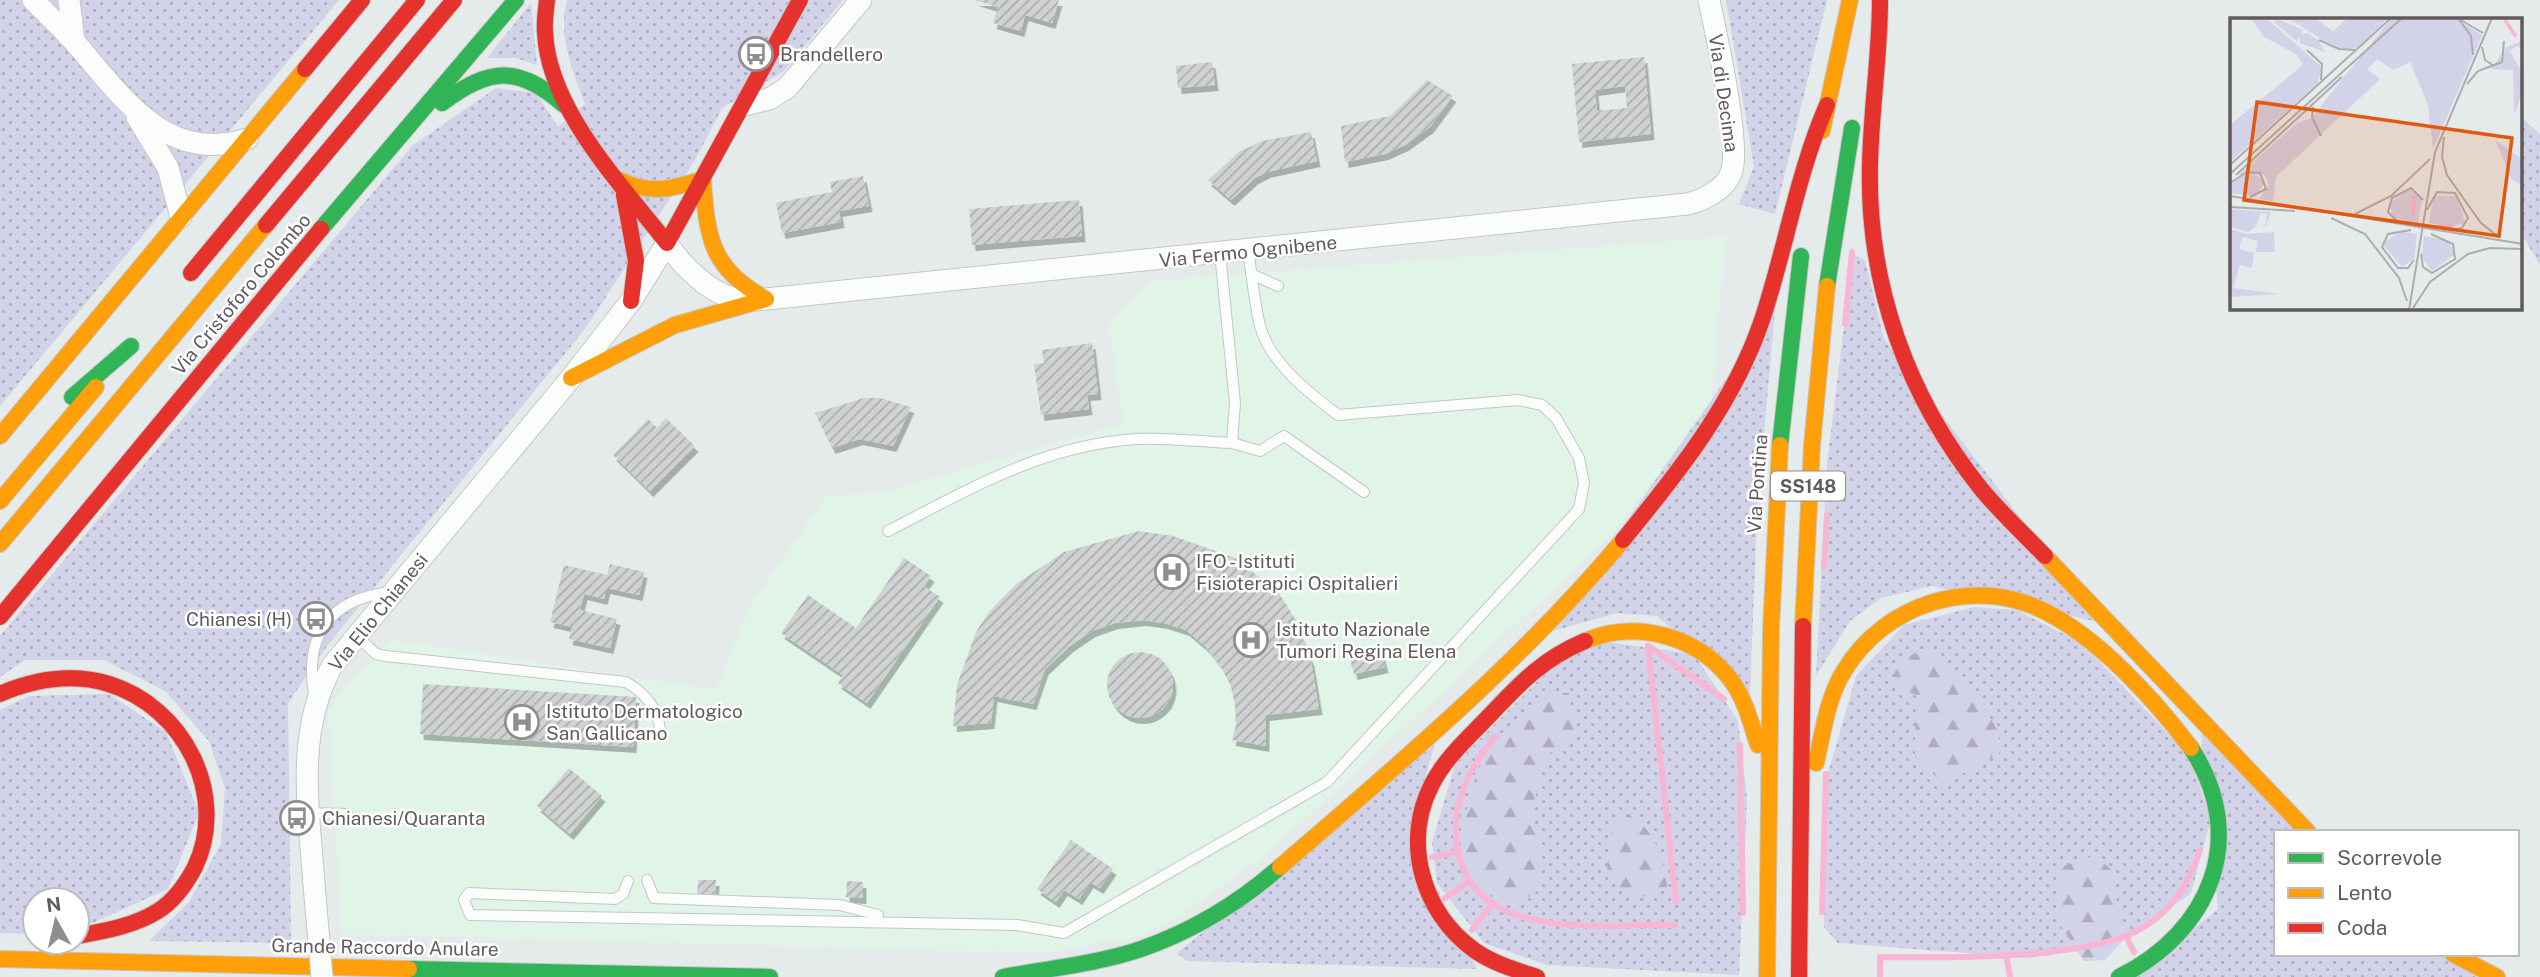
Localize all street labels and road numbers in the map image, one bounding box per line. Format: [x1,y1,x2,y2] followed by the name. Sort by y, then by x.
[1705,33,1743,153] street label: Via di Decima
[167,209,315,379] street label: Via Cristoforo Colombo
[1158,231,1338,271] street label: Via Fermo Ognibene
[1743,434,1771,534] street label: Via Pontina
[1771,472,1845,500] road number: SS148
[324,549,432,675] street label: Via Elio Chianesi
[271,934,499,960] street label: Grande Raccordo Anulare

